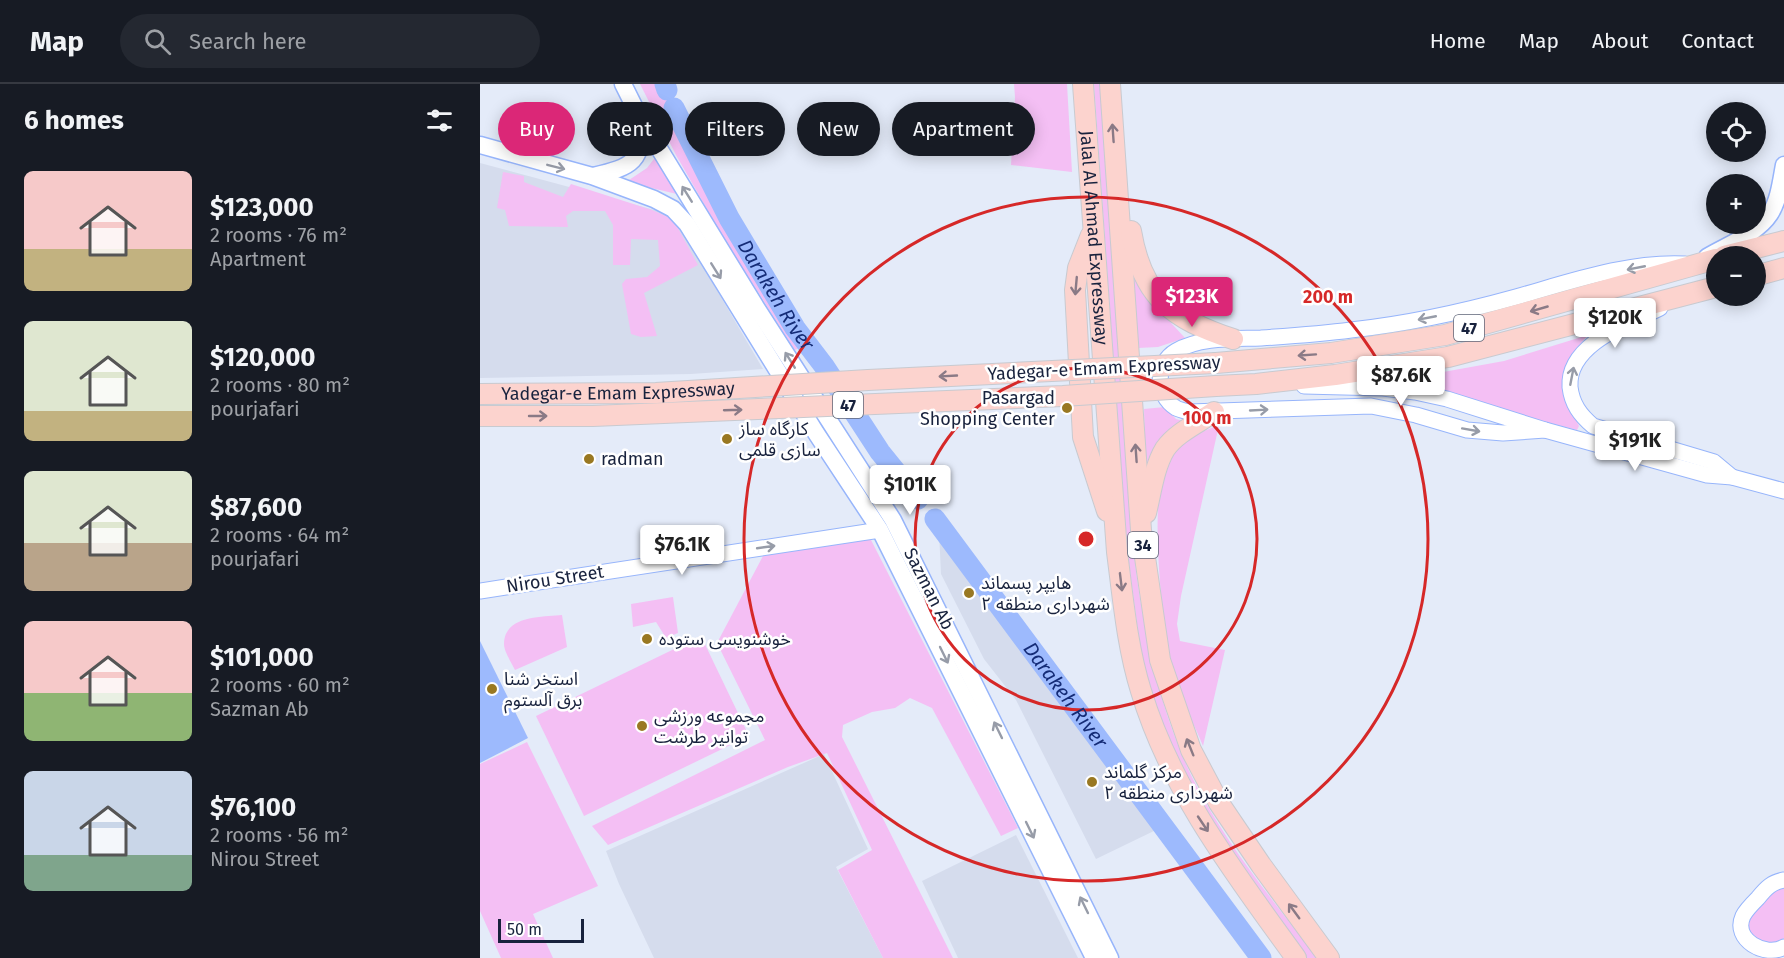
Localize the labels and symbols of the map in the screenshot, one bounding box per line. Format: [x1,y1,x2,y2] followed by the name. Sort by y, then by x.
[1107,124,1118,144] one-way arrow
[1075,130,1113,346] street label: Jalal Al Ahmad Expressway
[546,161,565,173] one-way arrow
[681,186,693,203] one-way arrow
[733,235,820,356] water label: Darakeh River
[710,262,722,279] one-way arrow
[1627,263,1647,274] one-way arrow
[1070,275,1081,295] one-way arrow
[1150,277,1234,328] pin: $123K
[1303,286,1353,308] text: 200 m
[1573,298,1657,349] pin: $120K
[1529,304,1548,315] one-way arrow
[1417,313,1437,324] one-way arrow
[1454,315,1484,341] road number: 47
[1297,350,1317,361] one-way arrow
[987,351,1221,385] street label: Yadegar-e Emam Expressway
[783,352,795,369] one-way arrow
[1352,356,1450,407] pin: $87.6K
[1567,367,1578,386] one-way arrow
[938,370,958,381] one-way arrow
[501,377,736,405] street label: Yadegar-e Emam Expressway
[920,387,1055,430] place label: Pasargad Shopping Center
[833,392,863,418] road number: 47
[1060,401,1074,415] marker: Pasargad Shopping Center
[1248,404,1268,415] one-way arrow
[723,405,743,416] one-way arrow
[1183,407,1231,429] text: 100 m
[528,410,548,422] one-way arrow
[738,418,821,461] place label: کارگاه ساز سازی قلمی
[1593,421,1677,472] pin: $191K
[1461,425,1481,436] one-way arrow
[720,432,734,446] marker: کارگاه ساز سازی قلمی
[1131,444,1142,464] one-way arrow
[601,448,664,470] place label: radman
[582,452,596,466] marker: radman
[868,465,952,516] pin: $101K
[633,525,731,576] pin: $76.1K
[1076,529,1096,549] centre of rings
[1128,532,1158,558] road number: 34
[756,541,776,552] one-way arrow
[899,544,959,634] street label: Sazman Ab
[505,560,606,598] street label: Nirou Street
[981,572,1110,615] place label: هایپر پسماند شهرداری منطقه ۲
[1116,572,1127,591] one-way arrow
[962,586,976,600] marker: هایپر پسماند شهرداری منطقه ۲
[659,628,791,650] place label: خوشنویسی ستوده
[640,632,654,646] marker: خوشنویسی ستوده
[1018,637,1114,754] water label: Darakeh River
[938,646,950,664] one-way arrow
[504,668,582,714] place label: استخر شنا برق آلستوم
[485,682,499,696] marker: استخر شنا برق آلستوم
[654,705,764,748] place label: مجموعه ورزشی توانیر طرشت
[635,719,649,733] marker: مجموعه ورزشی توانیر طرشت
[992,722,1004,740] one-way arrow
[1184,738,1195,756] one-way arrow
[1104,761,1233,804] place label: مرکز گلماند شهرداری منطقه ۲
[1085,775,1099,789] marker: مرکز گلماند شهرداری منطقه ۲
[1197,815,1209,832] one-way arrow
[1025,821,1037,839] one-way arrow
[1078,897,1090,915] one-way arrow
[1288,903,1301,919] one-way arrow
[498,916,584,944] scale bar

